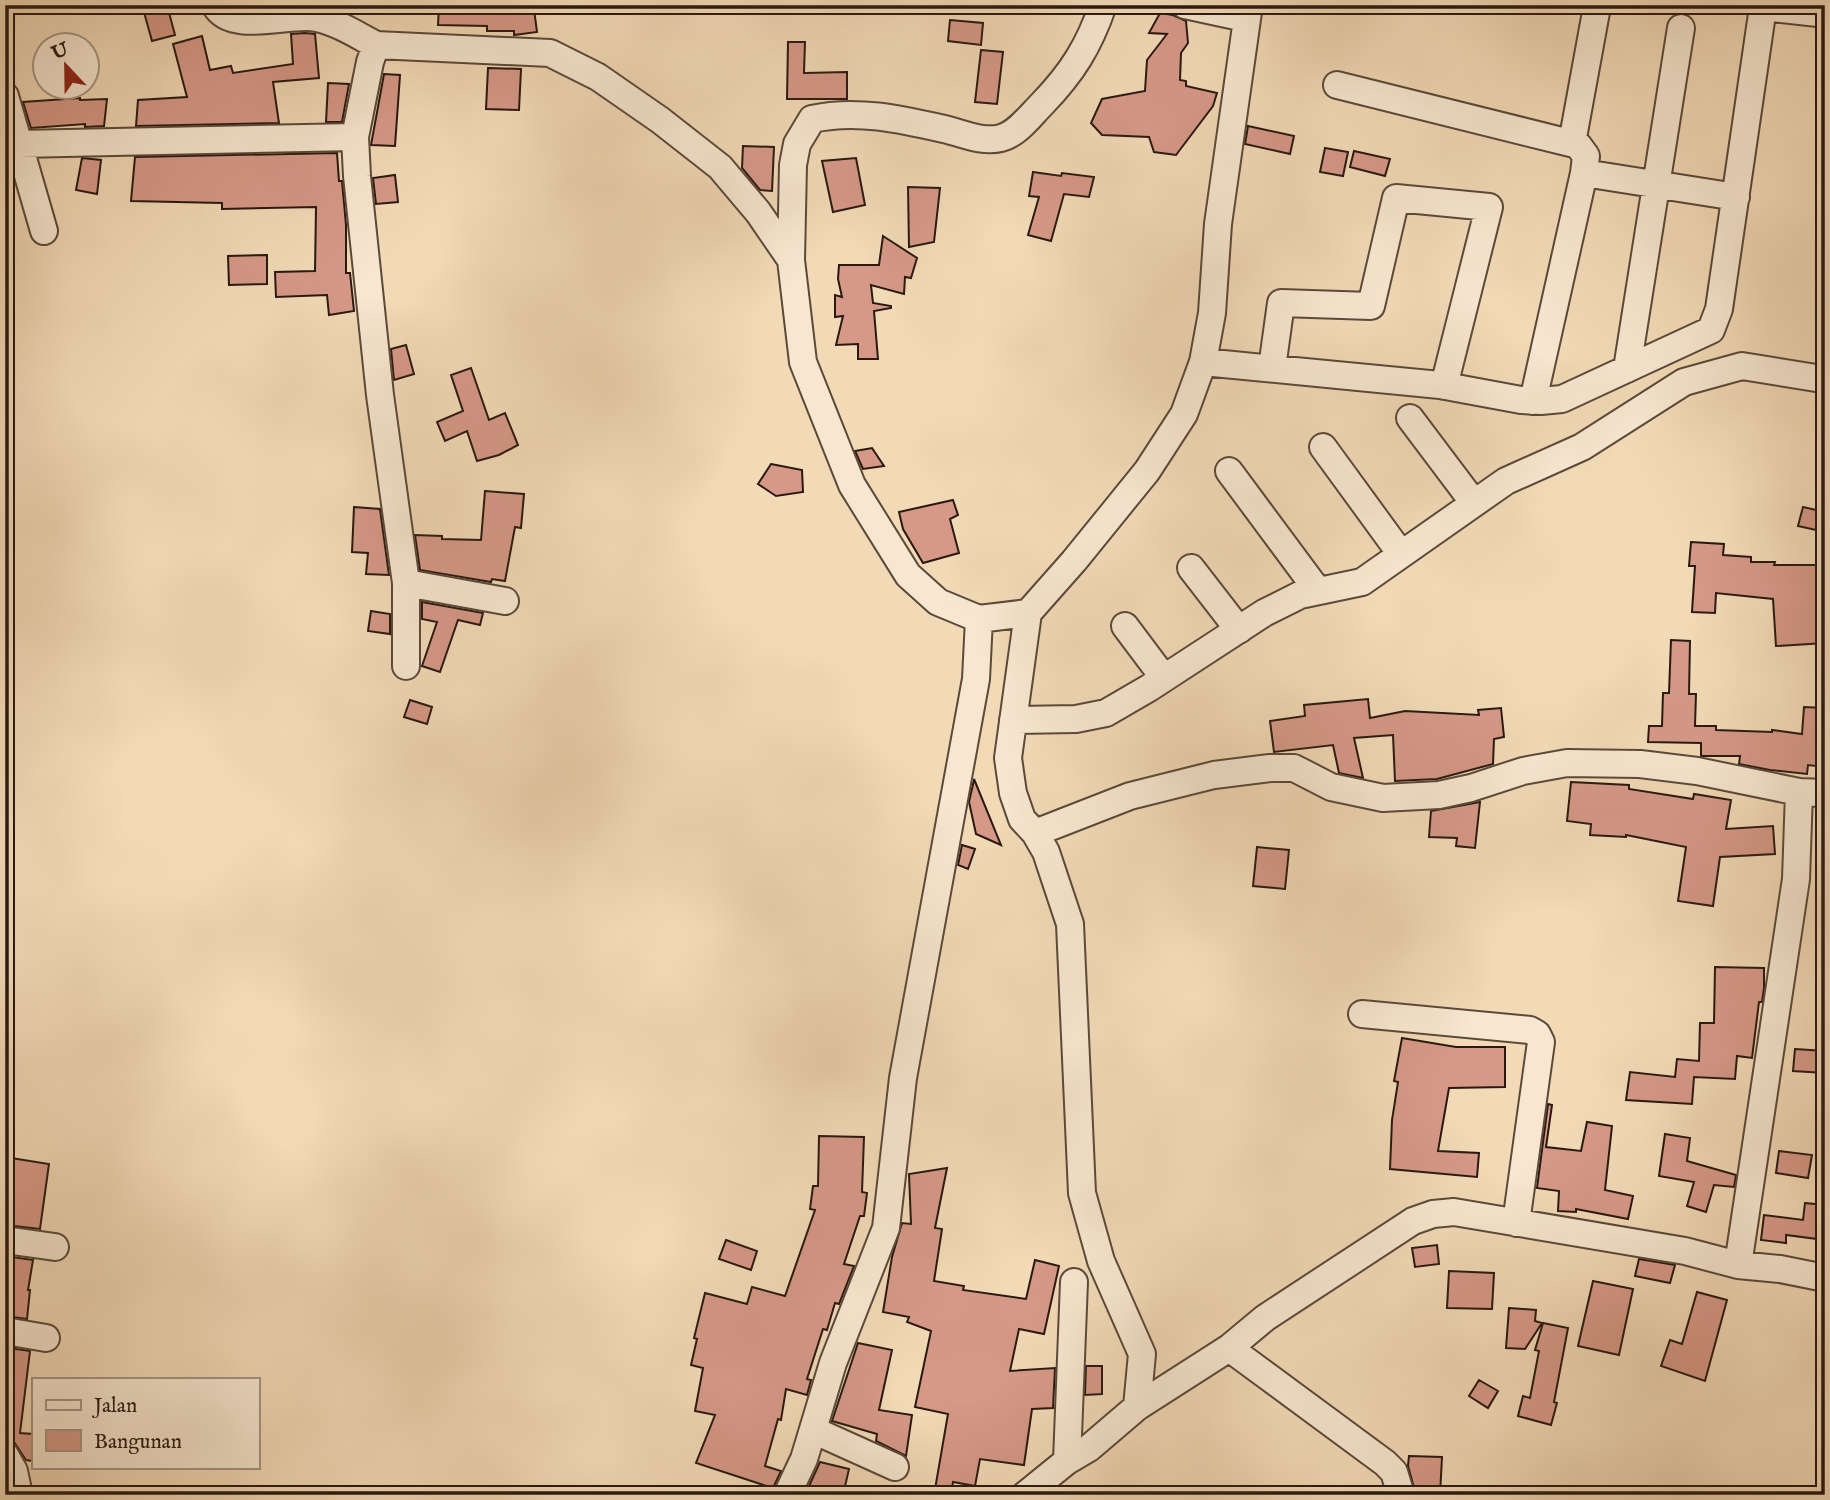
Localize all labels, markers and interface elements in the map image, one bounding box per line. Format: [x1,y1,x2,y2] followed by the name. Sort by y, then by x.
[32,32,102,102] north arrow
[47,38,73,67] text: U
[32,1378,259,1468] legend
[92,1393,137,1420] text: Jalan
[94,1429,182,1456] text: Bangunan

